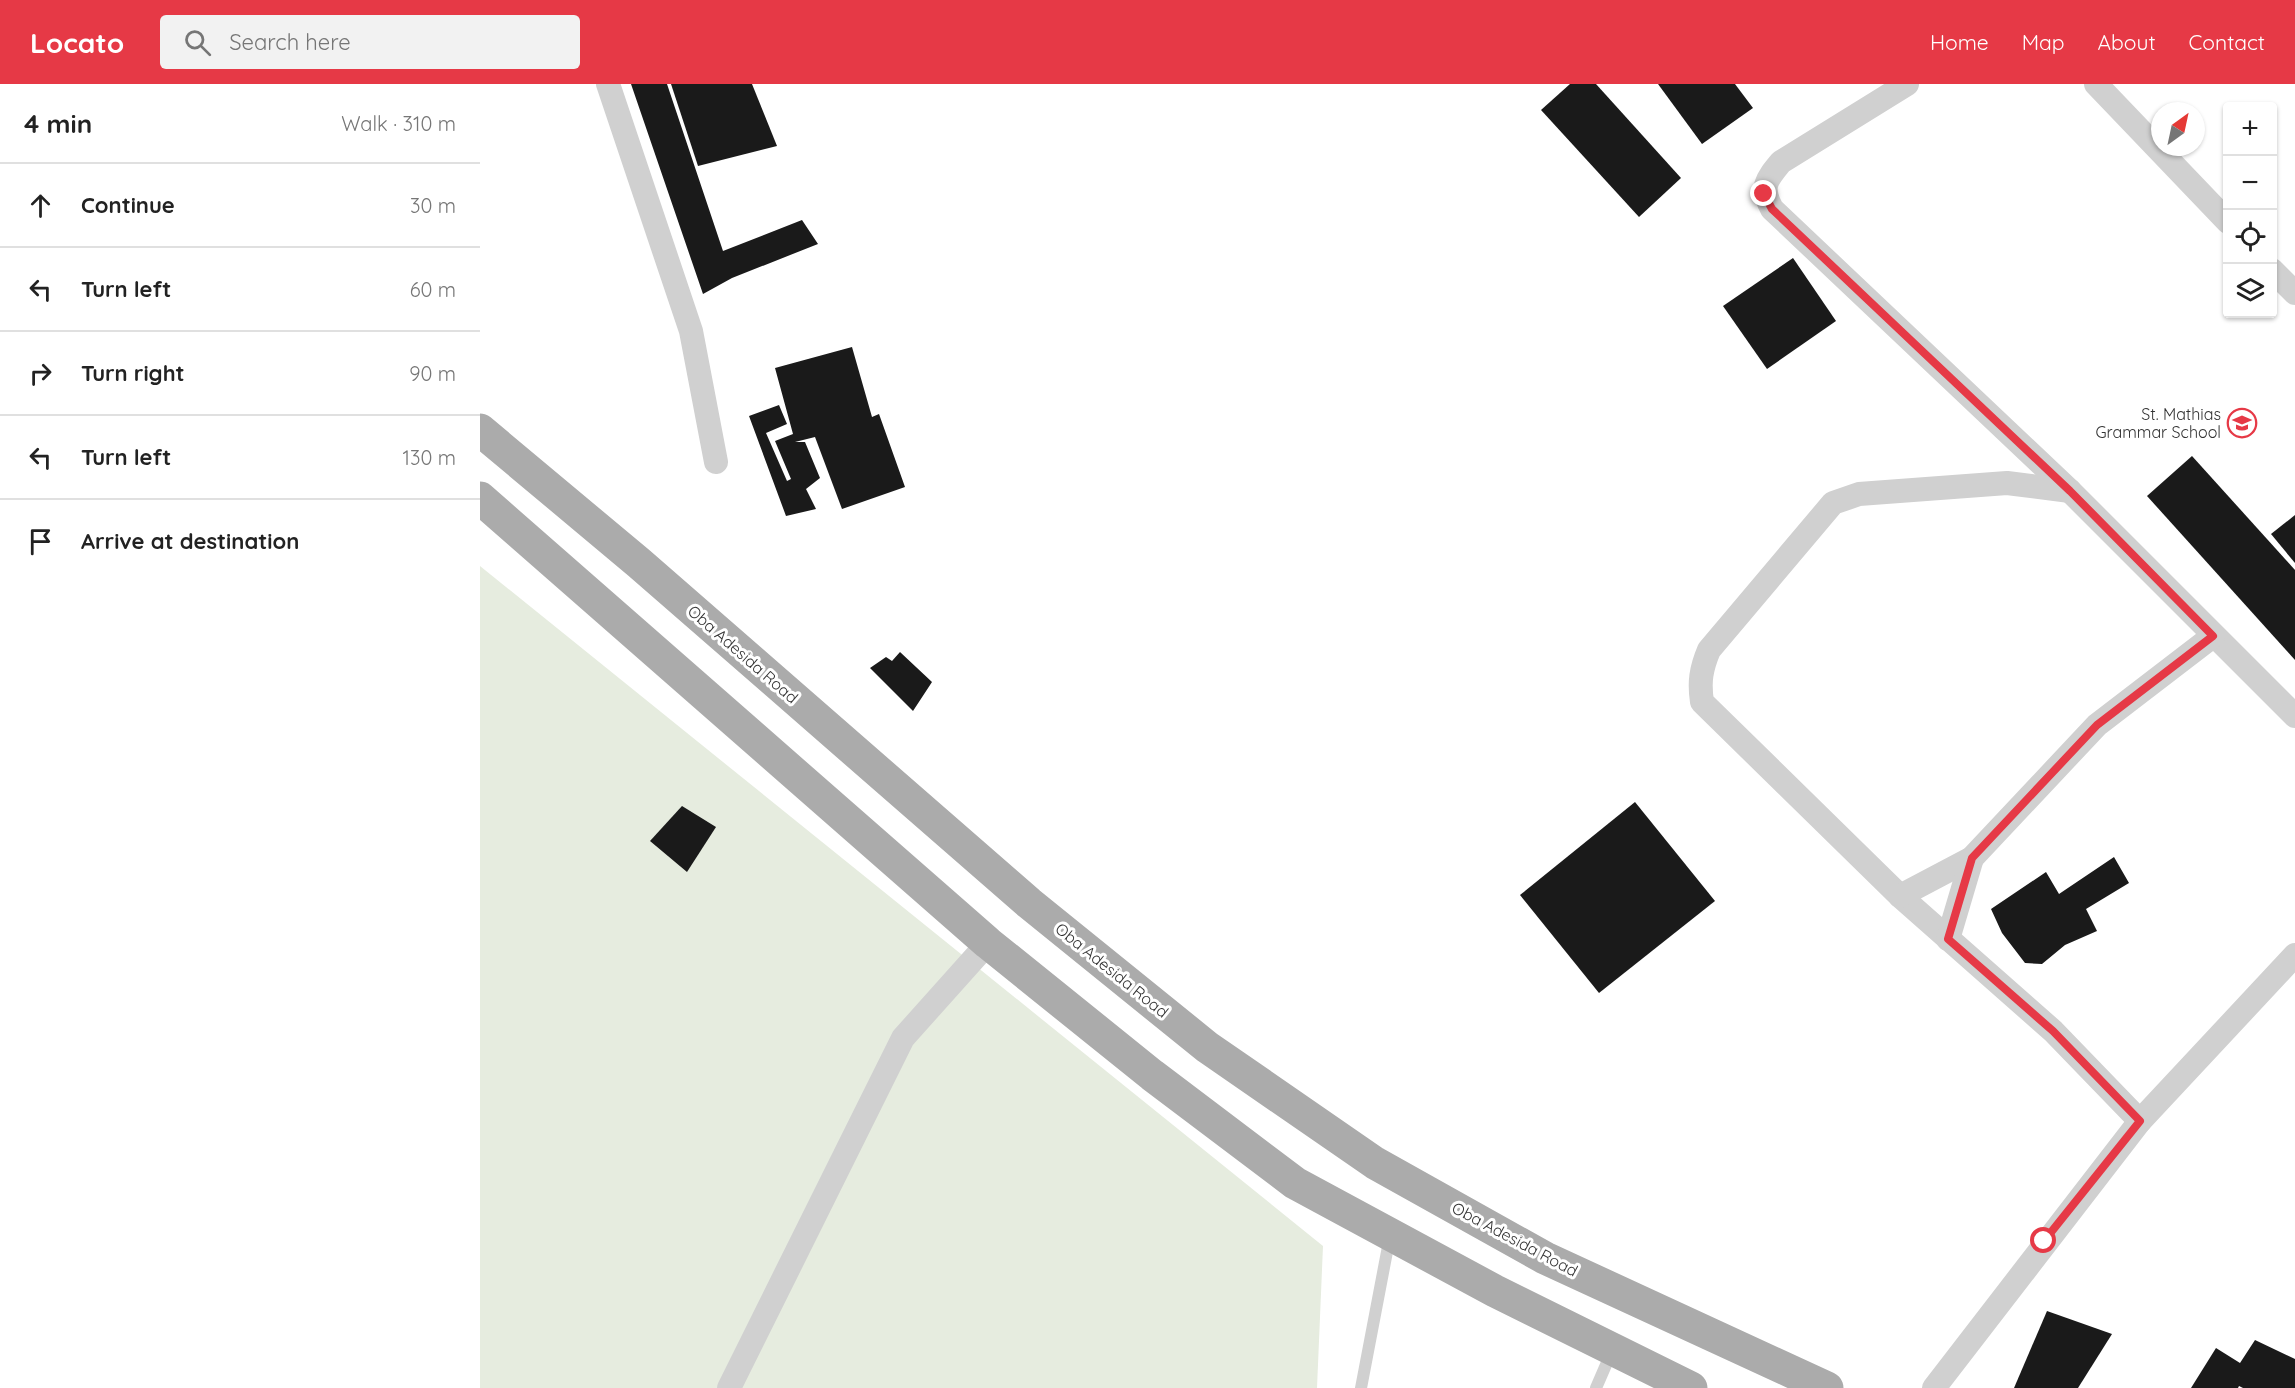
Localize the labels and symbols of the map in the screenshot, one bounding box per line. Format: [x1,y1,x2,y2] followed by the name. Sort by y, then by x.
[2151,102,2205,156] north arrow
[1750,180,1776,206] route end
[2095,404,2221,442] place label: St. Mathias Grammar School
[2226,407,2258,439] school or university icon: St. Mathias Grammar School
[684,601,802,707] street label: Oba Adesida Road
[1052,918,1172,1022] street label: Oba Adesida Road
[1449,1197,1581,1281] street label: Oba Adesida Road
[2030,1227,2056,1253] route start

